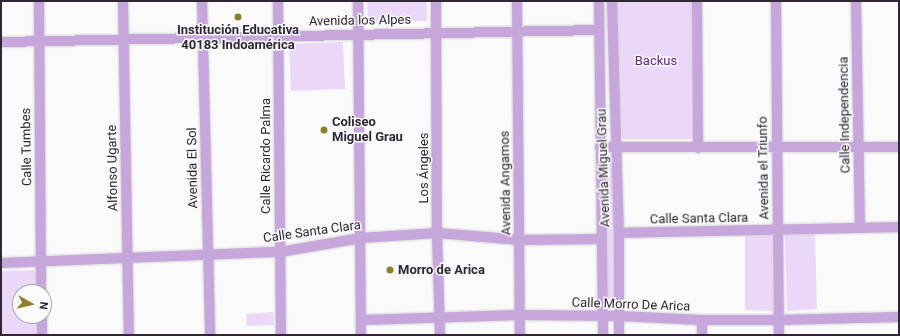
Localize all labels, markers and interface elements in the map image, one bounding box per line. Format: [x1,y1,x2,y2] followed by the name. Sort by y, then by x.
[233,12,243,22] marker: Institución Educativa 40183 Indoamérica
[309,12,411,30] street label: Avenida los Alpes
[177,23,299,54] place label: Institución Educativa 40183 Indoamérica
[635,53,677,69] park label: Backus
[836,57,854,173] street label: Calle Independencia
[258,98,274,214] street label: Calle Ricardo Palma
[19,108,35,186] street label: Calle Tumbes
[594,108,614,228] street label: Avenida Miguel Grau
[332,115,403,146] place label: Coliseo Miguel Grau
[755,116,773,220] street label: Avenida el Triunfo
[104,124,122,212] street label: Alfonso Ugarte
[319,125,329,135] marker: Coliseo Miguel Grau
[184,127,202,209] street label: Avenida El Sol
[497,130,515,236] street label: Avenida Angamos
[416,133,432,203] street label: Los Ángeles
[650,210,748,228] street label: Calle Santa Clara
[262,217,362,247] street label: Calle Santa Clara
[398,262,485,278] place label: Morro de Arica
[385,265,395,275] marker: Morro de Arica
[12,284,52,324] north arrow
[571,295,691,315] street label: Calle Morro De Arica
[36,301,50,310] text: N

